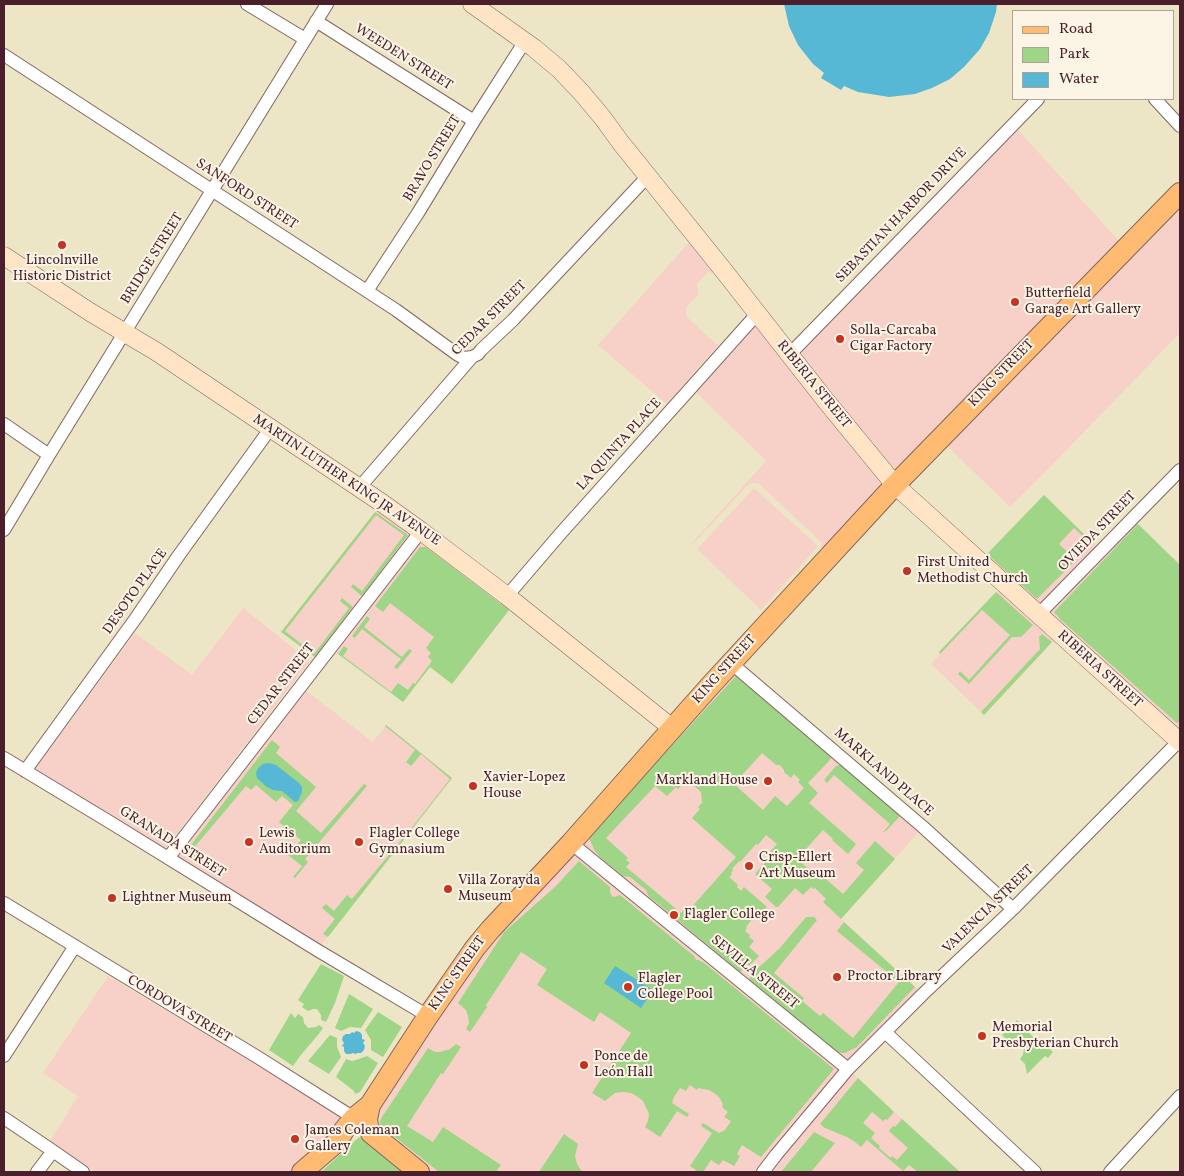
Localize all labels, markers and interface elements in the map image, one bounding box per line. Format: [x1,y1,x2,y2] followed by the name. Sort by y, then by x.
[1012,10,1174,100] legend
[1059,19,1093,40] text: Road
[351,21,455,95] street label: WEEDEN STREET
[1059,44,1090,65] text: Park
[1059,69,1099,90] text: Water
[401,113,465,205] street label: BRAVO STREET
[833,145,971,287] street label: SEBASTIAN HARBOR DRIVE
[192,156,300,234] street label: SANFORD STREET
[118,210,188,308] street label: BRIDGE STREET
[56,239,68,251] marker: Lincolnville Historic District
[13,253,111,286] place label: Lincolnville Historic District
[449,278,531,360] street label: CEDAR STREET
[1025,286,1141,318] place label: Butterfield Garage Art Gallery
[1009,296,1021,308] marker: Butterfield Garage Art Gallery
[850,323,936,356] place label: Solla-Carcaba Cigar Factory
[834,333,846,345] marker: Solla-Carcaba Cigar Factory
[966,337,1038,411] street label: KING STREET
[772,338,854,432] street label: RIBERIA STREET
[574,395,666,495] street label: LA QUINTA PLACE
[249,412,443,550] street label: MARTIN LUTHER KING JR AVENUE
[1056,488,1140,576] street label: OVIEDA STREET
[100,546,172,638] street label: DESOTO PLACE
[917,555,1028,588] place label: First United Methodist Church
[901,565,913,577] marker: First United Methodist Church
[1053,628,1145,712] street label: RIBERIA STREET
[690,632,760,708] street label: KING STREET
[245,641,319,729] street label: CEDAR STREET
[830,725,936,821] street label: MARKLAND PLACE
[483,770,565,802] place label: Xavier-Lopez House
[656,773,758,789] place label: Markland House
[762,775,774,787] marker: Markland House
[467,780,479,792] marker: Xavier-Lopez House
[116,804,228,882] street label: GRANADA STREET
[259,826,331,859] place label: Lewis Auditorium
[369,826,460,859] place label: Flagler College Gymnasium
[243,836,255,848] marker: Lewis Auditorium
[353,836,365,848] marker: Flagler College Gymnasium
[759,850,836,882] place label: Crisp-Ellert Art Museum
[743,860,755,872] marker: Crisp-Ellert Art Museum
[940,862,1038,958] street label: VALENCIA STREET
[458,873,540,906] place label: Villa Zorayda Museum
[442,883,454,895] marker: Villa Zorayda Museum
[122,890,232,906] place label: Lightner Museum
[106,892,118,904] marker: Lightner Museum
[684,907,775,923] place label: Flagler College
[668,909,680,921] marker: Flagler College
[707,932,801,1014] street label: SEVILLA STREET
[426,933,490,1015] street label: KING STREET
[847,969,942,985] place label: Proctor Library
[638,971,713,1004] place label: Flagler College Pool
[831,971,843,983] marker: Proctor Library
[124,972,234,1048] street label: CORDOVA STREET
[622,981,634,993] marker: Flagler College Pool
[992,1020,1119,1052] place label: Memorial Presbyterian Church
[976,1030,988,1042] marker: Memorial Presbyterian Church
[594,1049,653,1082] place label: Ponce de León Hall
[578,1059,590,1071] marker: Ponce de León Hall
[305,1123,399,1156] place label: James Coleman Gallery
[289,1133,301,1145] marker: James Coleman Gallery

